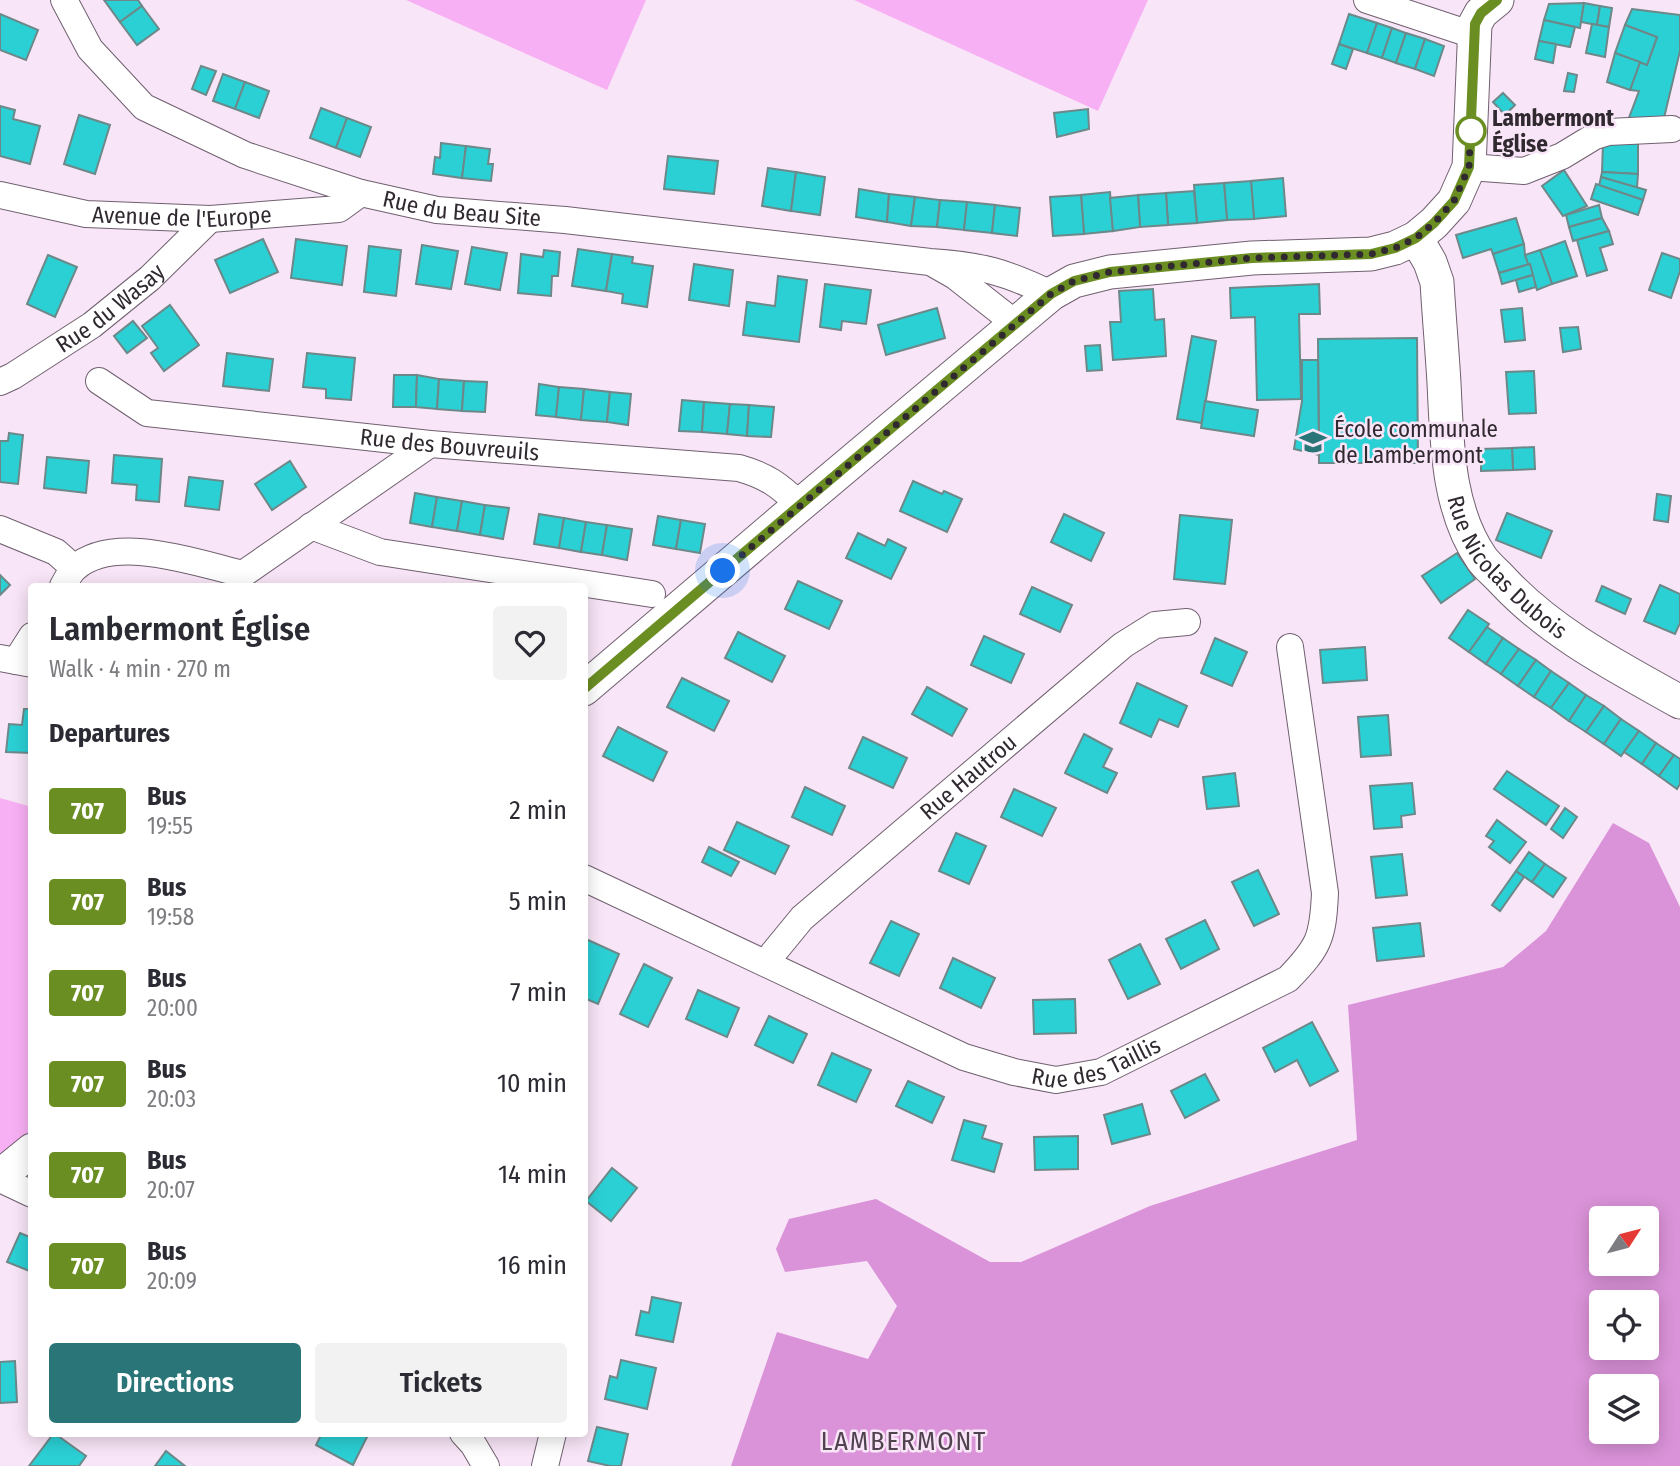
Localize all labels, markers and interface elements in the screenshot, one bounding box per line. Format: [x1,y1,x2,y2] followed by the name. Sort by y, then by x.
[1492,104,1615,158] place label: Lambermont Église
[1456,116,1486,146] marker: Lambermont Église
[380,184,542,232] street label: Rue du Beau Site
[92,200,273,233] street label: Avenue de l'Europe
[51,257,171,359] street label: Rue du Wasay
[1334,414,1498,469] place label: École communale de Lambermont
[359,422,540,466] street label: Rue des Bouvreuils
[1298,427,1328,457] school or university icon: École communale de Lambermont
[1442,492,1573,645] street label: Rue Nicolas Dubois
[705,553,740,588] your location
[493,606,567,680] button: heart
[49,609,310,649] text: Lambermont Église
[49,655,231,683] text: Walk · 4 min · 270 m
[49,718,170,749] text: Departures
[914,728,1022,825] street label: Rue Hautrou
[147,781,186,812] text: Bus
[509,795,567,826] text: 2 min
[71,797,104,825] text: 707
[147,812,193,840] text: 19:55
[147,872,186,903] text: Bus
[509,886,567,917] text: 5 min
[71,888,104,916] text: 707
[147,903,194,931] text: 19:58
[147,963,186,994] text: Bus
[510,977,567,1008] text: 7 min
[71,979,104,1007] text: 707
[147,994,198,1022] text: 20:00
[1029,1031,1165,1094] street label: Rue des Taillis
[147,1054,186,1085] text: Bus
[497,1068,567,1099] text: 10 min
[71,1070,104,1098] text: 707
[147,1085,196,1113] text: 20:03
[147,1145,186,1176] text: Bus
[498,1159,567,1190] text: 14 min
[71,1161,104,1189] text: 707
[147,1176,195,1204] text: 20:07
[1589,1206,1659,1276] north arrow
[1589,1206,1659,1444] map controls
[147,1236,186,1267] text: Bus
[498,1250,567,1281] text: 16 min
[71,1252,104,1280] text: 707
[147,1267,197,1295] text: 20:09
[1589,1290,1659,1360] button: locate
[49,1343,301,1423] button: Directions
[315,1343,567,1423] button: Tickets
[1589,1374,1659,1444] button: layers
[821,1426,987,1457] district label: LAMBERMONT

